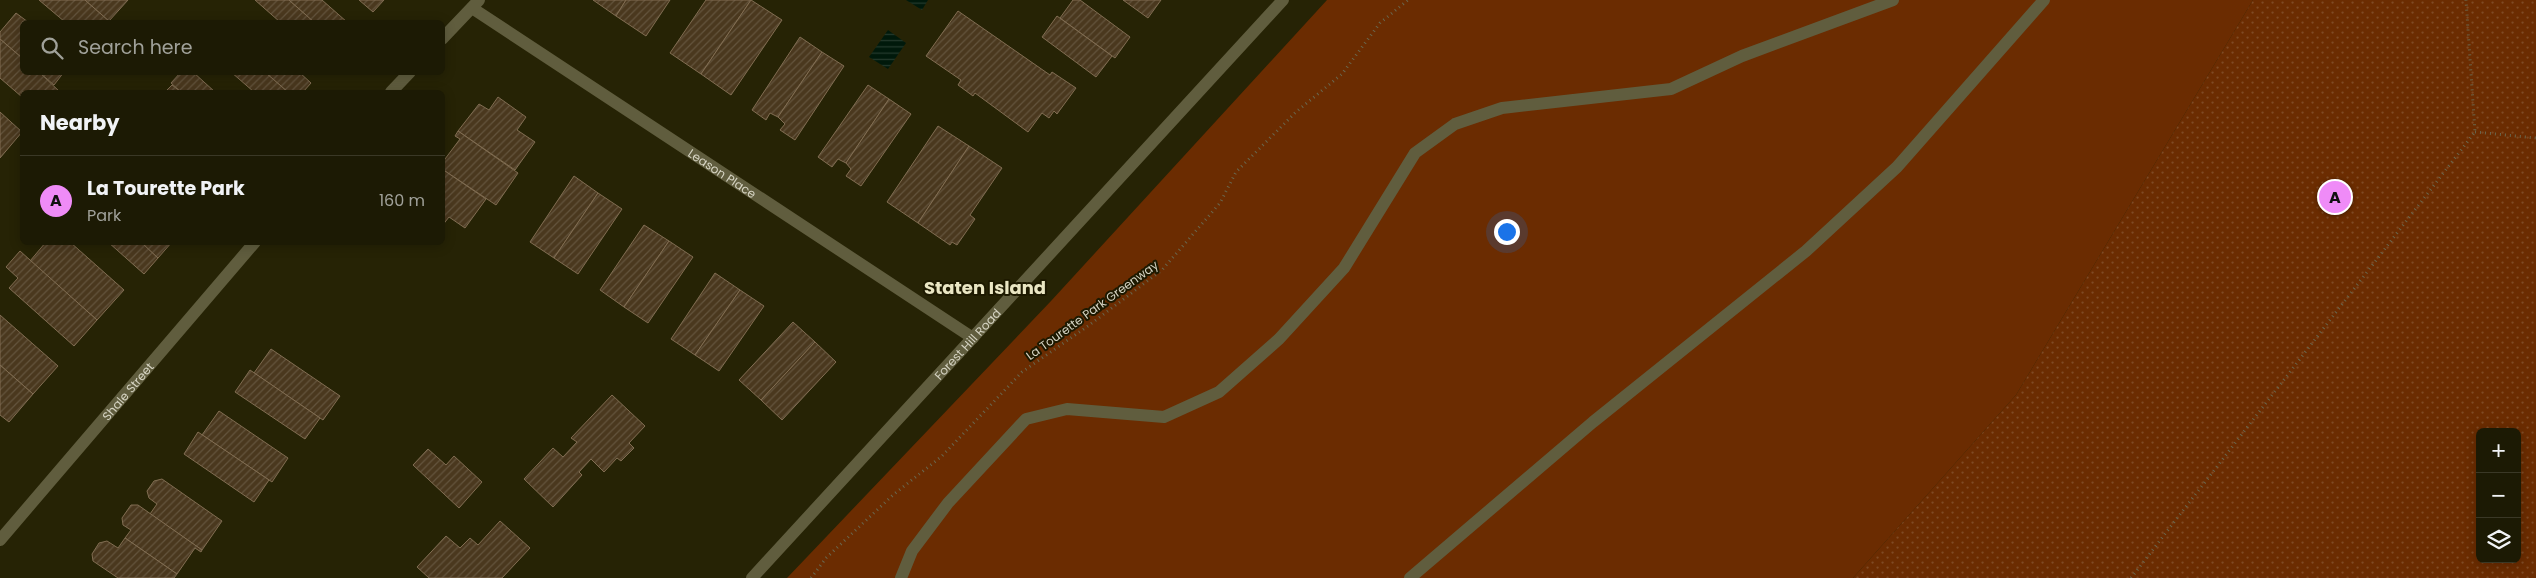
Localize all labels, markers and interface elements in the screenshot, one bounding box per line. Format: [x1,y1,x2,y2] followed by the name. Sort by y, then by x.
[20,20,445,75] search box
[38,34,66,62] icon: search
[78,34,192,61] text: Search here
[40,108,120,137] text: Nearby
[685,144,760,202] street label: Leason Place
[87,175,245,202] text: La Tourette Park
[2319,178,2351,216] pin: A
[50,189,62,212] text: A
[379,189,425,212] text: 160 m
[87,204,121,227] text: Park
[1494,219,1520,245] your location
[1022,256,1162,364] street label: La Tourette Park Greenway
[924,275,1046,300] district label: Staten Island
[930,304,1004,383] street label: Forest Hill Road
[98,358,157,424] street label: Shale Street
[2476,428,2521,563] map controls
[2476,428,2521,473] button: +
[2476,473,2521,518] button: −
[2476,518,2521,563] button: layers

